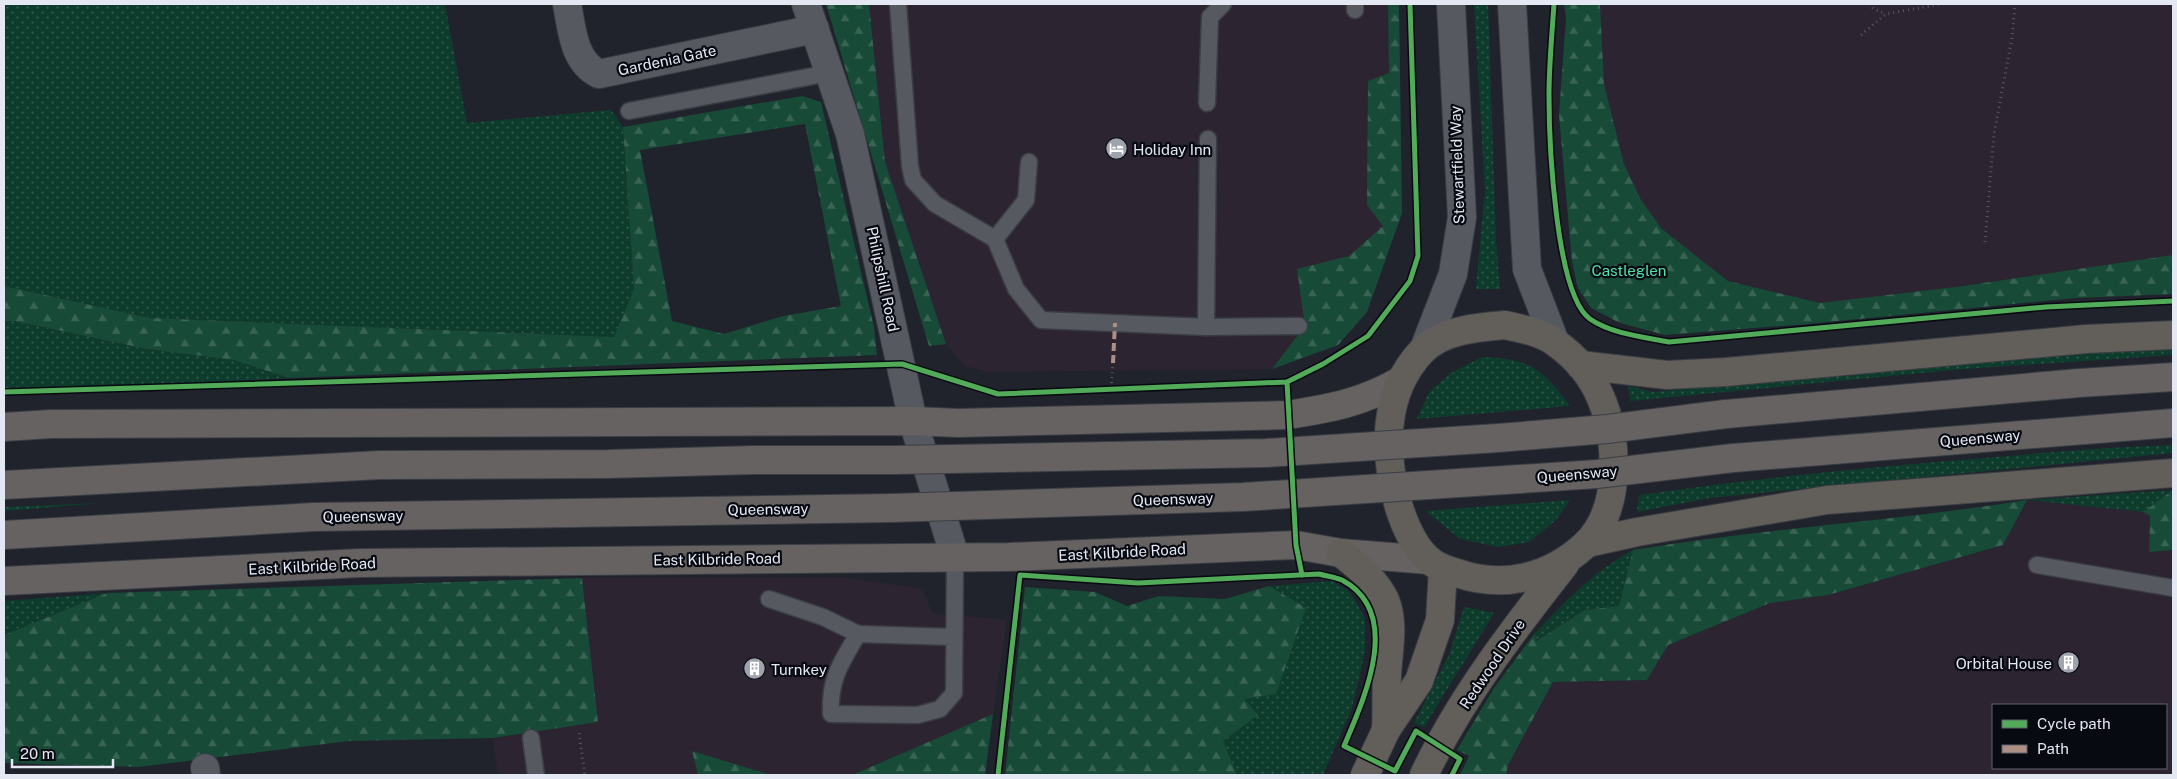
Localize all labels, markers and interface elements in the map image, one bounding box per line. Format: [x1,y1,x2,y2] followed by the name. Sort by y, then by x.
[616,41,718,79] street label: Gardenia Gate
[1446,105,1468,225] street label: Stewartfield Way
[1105,137,1129,161] hotel icon: Holiday Inn
[1133,141,1211,158] place label: Holiday Inn
[864,225,902,333] street label: Philipshill Road
[1592,262,1666,279] park label: Castleglen
[1939,426,2021,450] street label: Queensway
[1536,462,1618,486] street label: Queensway
[1132,489,1214,509] street label: Queensway
[728,500,808,518] street label: Queensway
[323,507,403,525] street label: Queensway
[1058,540,1186,564] street label: East Kilbride Road
[653,549,781,569] street label: East Kilbride Road
[248,554,376,578] street label: East Kilbride Road
[1456,616,1528,712] street label: Redwood Drive
[2056,651,2080,675] building icon: Orbital House
[1956,655,2052,672] place label: Orbital House
[743,657,767,681] building icon: Turnkey
[771,661,827,678] place label: Turnkey
[1992,704,2167,769] legend
[2037,715,2111,732] text: Cycle path
[12,736,114,768] scale bar
[2037,740,2069,757] text: Path
[20,745,55,762] text: 20 m

